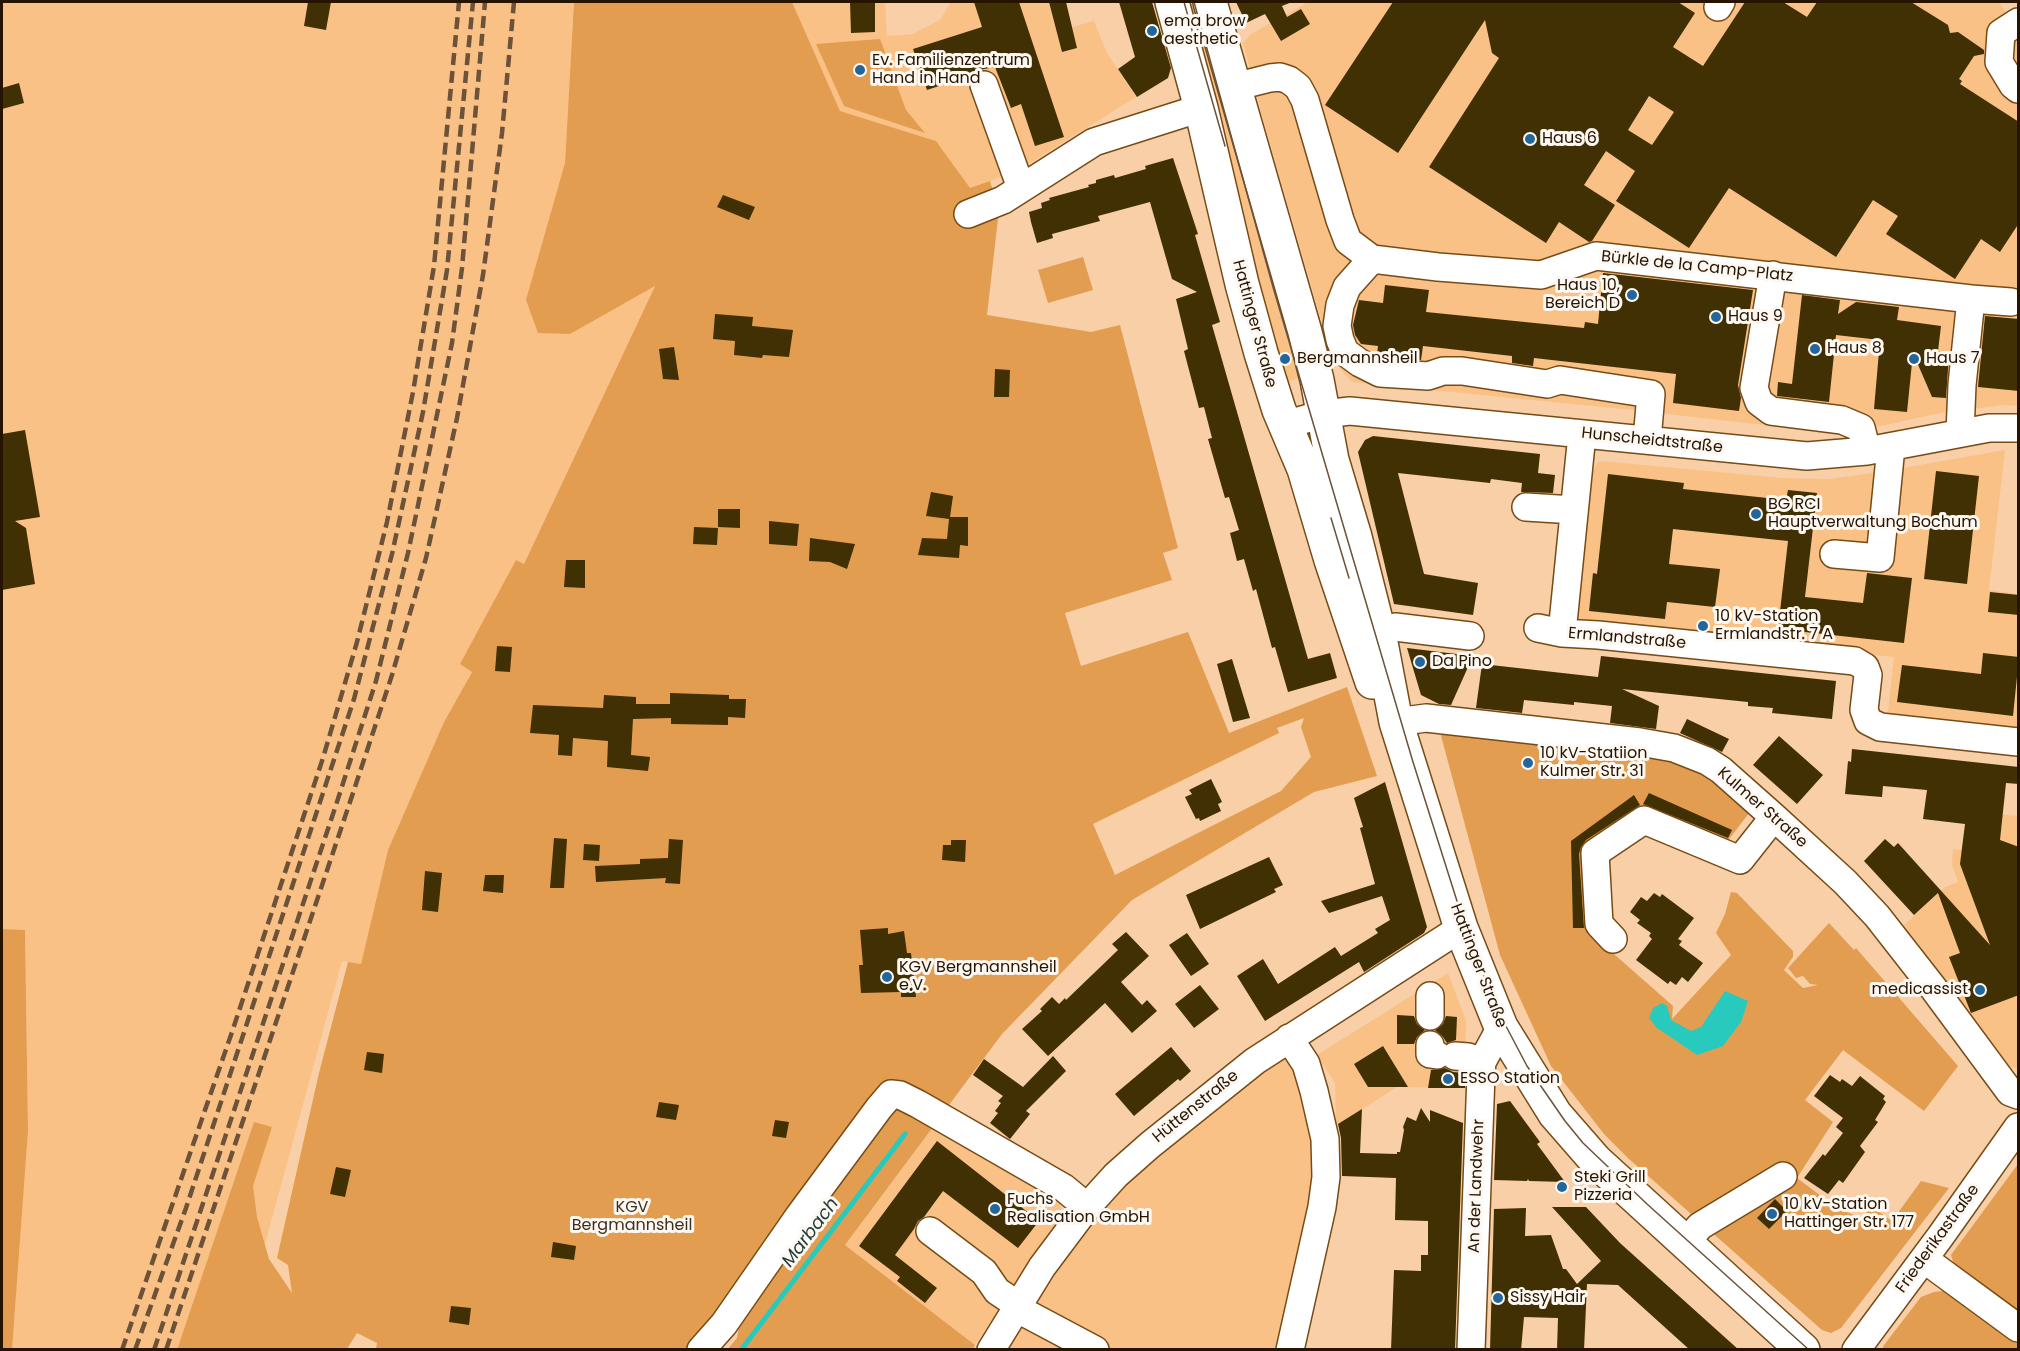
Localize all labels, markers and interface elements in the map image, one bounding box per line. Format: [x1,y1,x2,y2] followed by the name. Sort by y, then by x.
[1164,12,1246,50] place label: ema brow aesthetic
[1145,24,1159,38] marker: ema brow aesthetic
[872,51,1030,89] place label: Ev. Familienzentrum Hand in Hand
[853,63,867,77] marker: Ev. Familienzentrum Hand in Hand
[1542,129,1597,149] place label: Haus 6
[1523,132,1537,146] marker: Haus 6
[1600,247,1794,287] street label: Bürkle de la Camp-Platz
[1228,258,1280,390] street label: Hattinger Straße
[1545,276,1620,314] place label: Haus 10, Bereich D
[1625,288,1639,302] marker: Haus 10, Bereich D
[1728,307,1783,327] place label: Haus 9
[1709,310,1723,324] marker: Haus 9
[1827,339,1882,359] place label: Haus 8
[1808,342,1822,356] marker: Haus 8
[1297,349,1418,369] place label: Bergmannsheil
[1926,349,1979,369] place label: Haus 7
[1278,352,1292,366] marker: Bergmannsheil
[1907,352,1921,366] marker: Haus 7
[1580,424,1724,458] street label: Hunscheidtstraße
[1768,495,1978,533] place label: BG RCI Hauptverwaltung Bochum
[1749,507,1763,521] marker: BG RCI Hauptverwaltung Bochum
[1715,607,1833,645] place label: 10 kV-Station Ermlandstr. 7 A
[1696,619,1710,633] marker: 10 kV-Station Ermlandstr. 7 A
[1567,624,1687,654] street label: Ermlandstraße
[1432,652,1492,672] place label: Da Pino
[1413,655,1427,669] marker: Da Pino
[1540,744,1648,782] place label: 10 kV-Statiion Kulmer Str. 31
[1521,756,1535,770] marker: 10 kV-Statiion Kulmer Str. 31
[1713,764,1811,852] street label: Kulmer Straße
[1445,901,1511,1031] street label: Hattinger Straße
[899,958,1057,996] place label: KGV Bergmannsheil e.V.
[880,970,894,984] marker: KGV Bergmannsheil e.V.
[1872,980,1968,1000] place label: medicassist
[1973,983,1987,997] marker: medicassist
[1149,1067,1243,1147] street label: Hüttenstraße
[1460,1069,1560,1089] place label: ESSO Station
[1441,1072,1455,1086] marker: ESSO Station
[1465,1119,1489,1253] street label: An der Landwehr
[1574,1168,1646,1206] place label: Steki Grill Pizzeria
[1555,1180,1569,1194] marker: Steki Grill Pizzeria
[1892,1181,1984,1297] street label: Friederikastraße
[1007,1190,1150,1228] place label: Fuchs Realisation GmbH
[778,1194,844,1272] water label: Marbach
[1784,1195,1914,1233] place label: 10 kV-Station Hattinger Str. 177
[572,1198,692,1236] park label: KGV Bergmannsheil
[988,1202,1002,1216] marker: Fuchs Realisation GmbH
[1765,1207,1779,1221] marker: 10 kV-Station Hattinger Str. 177
[1510,1288,1585,1308] place label: Sissy Hair
[1491,1291,1505,1305] marker: Sissy Hair

